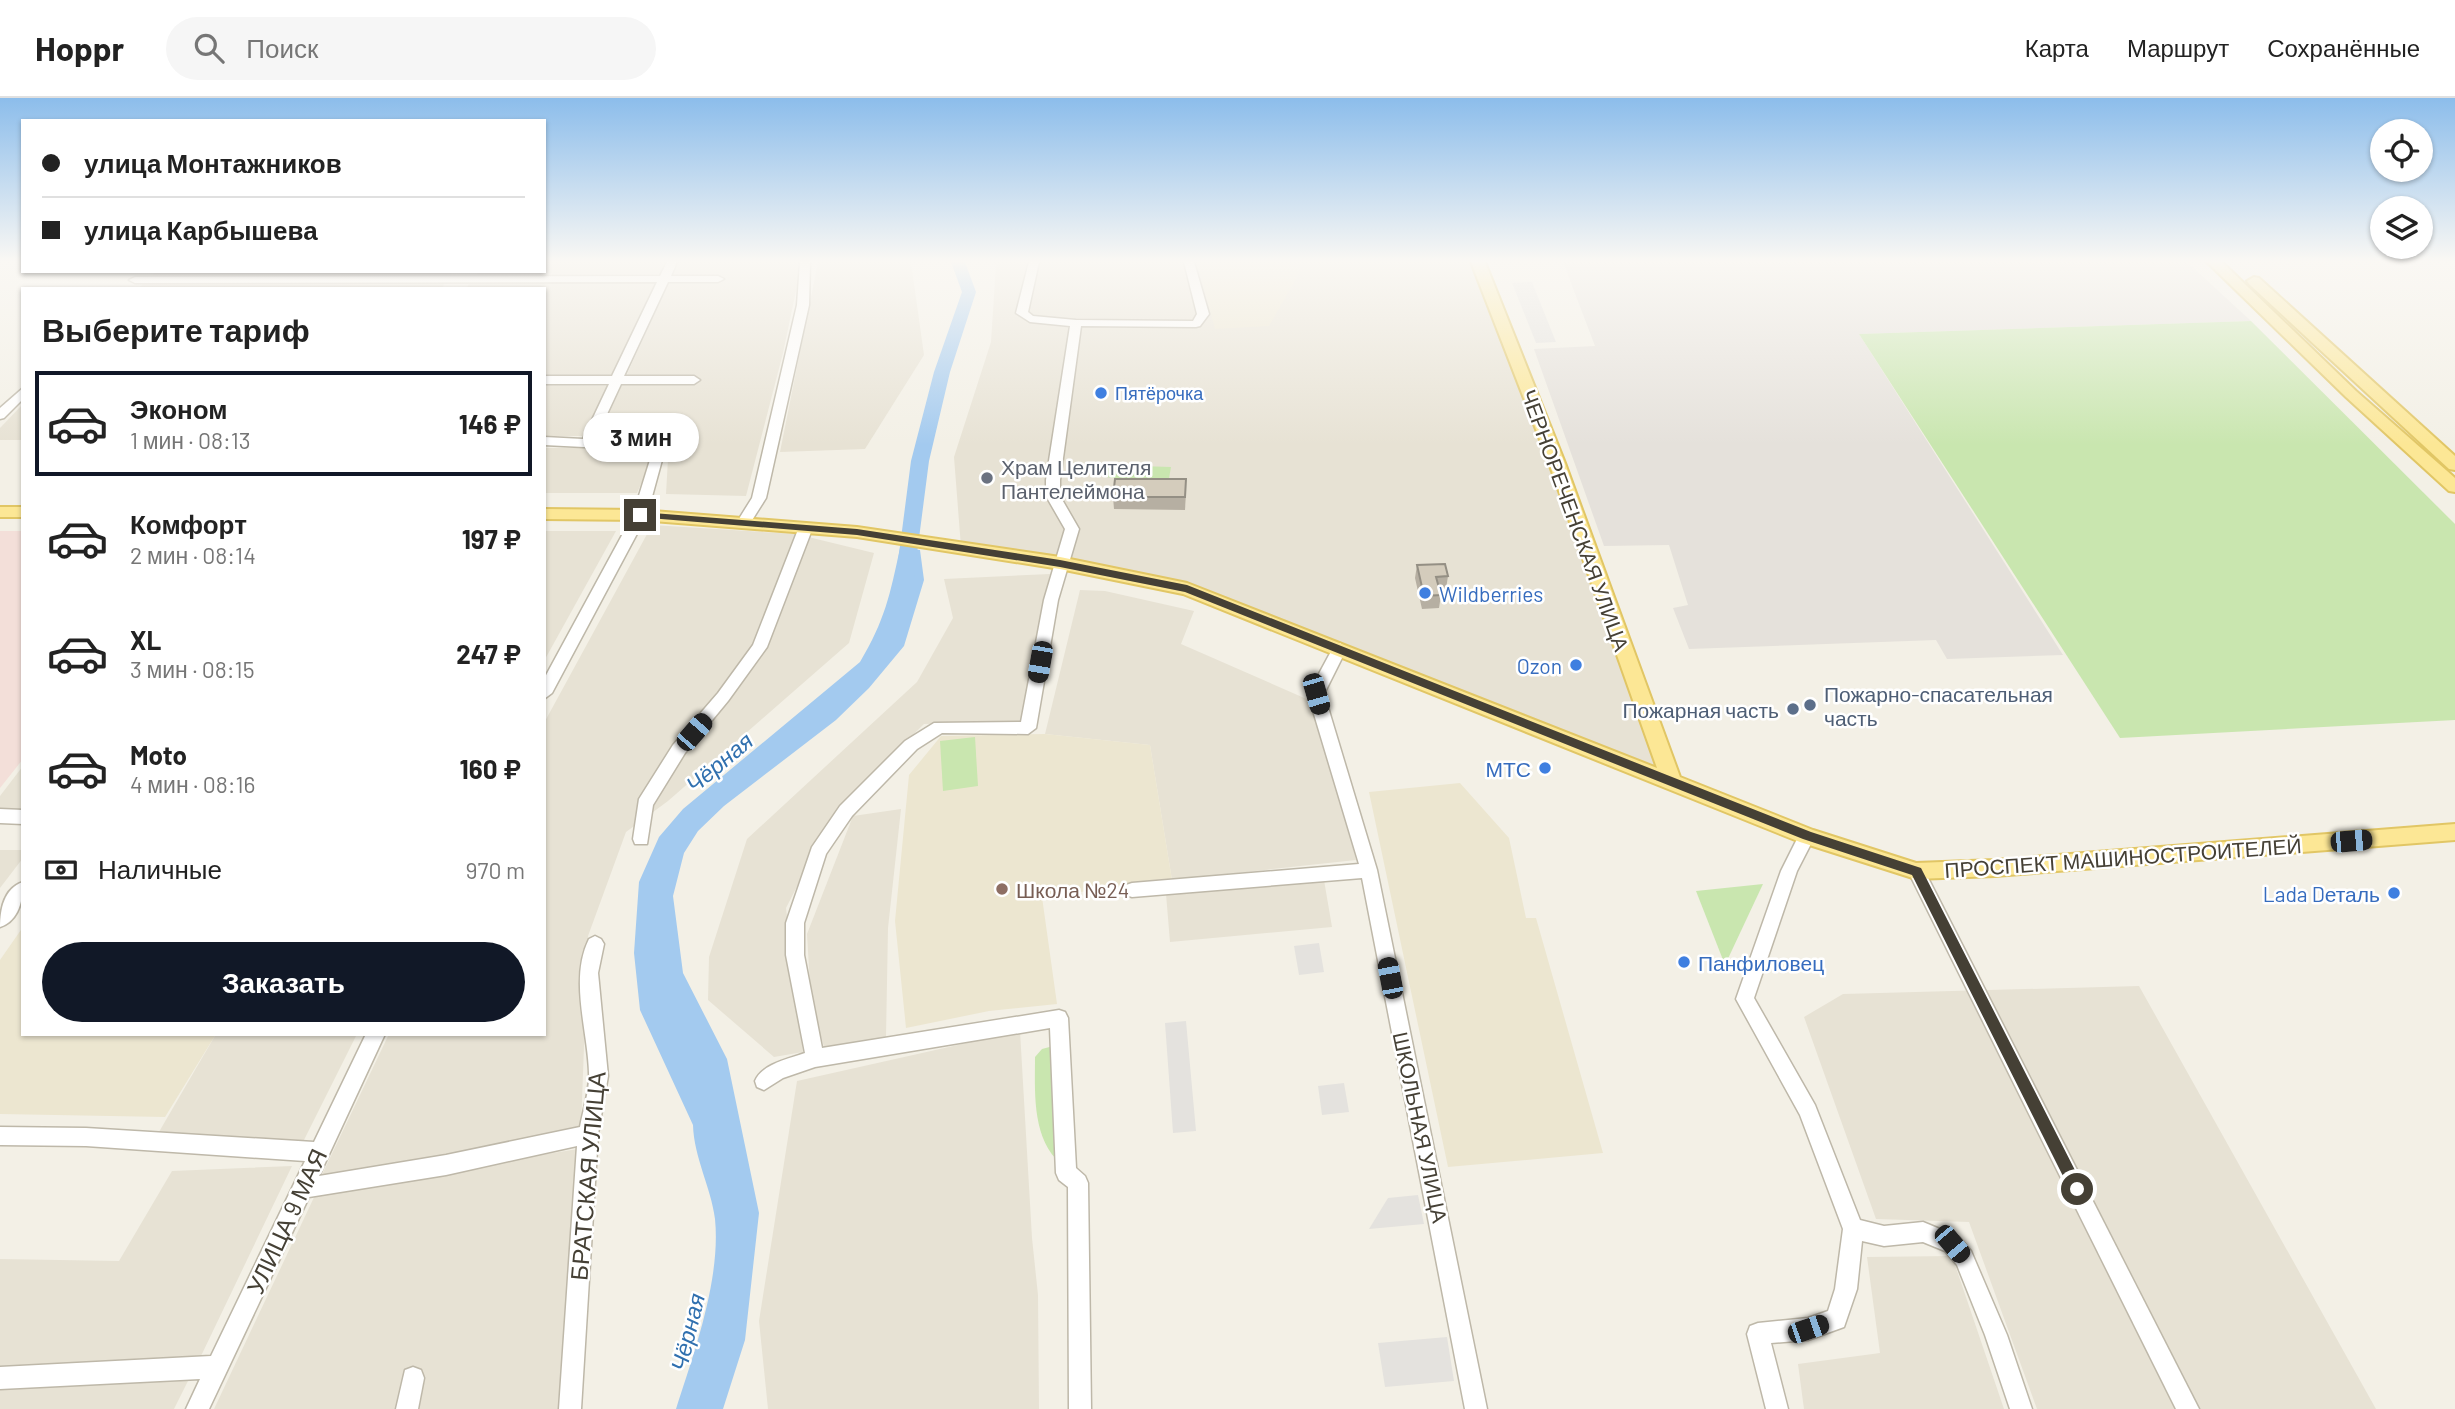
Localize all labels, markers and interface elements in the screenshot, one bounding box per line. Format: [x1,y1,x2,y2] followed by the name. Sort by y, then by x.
[166,17,656,80] search box
[35,28,124,68] text: Hoppr
[190,29,228,67] icon: search
[246,32,318,63] text: Поиск
[2025,33,2089,62] text: Карта
[2127,33,2229,62] text: Маршрут
[2267,33,2420,62] text: Сохранённые
[2370,119,2433,259] map controls
[2370,119,2433,182] button: locate
[84,147,342,178] text: улица Монтажников
[2370,196,2433,259] button: layers
[84,214,318,245] text: улица Карбышева
[42,310,310,348] text: Выберите тариф
[1115,382,1204,404] place label: Пятёрочка
[1093,385,1109,401] marker: Пятёрочка
[1517,386,1635,654] street label: ЧЕРНОРЕЧЕНСКАЯ УЛИЦА
[46,392,109,455] icon: car
[130,393,228,424] text: Эконом
[459,408,521,439] text: 146 ₽
[582,414,698,462] callout: 3 мин
[610,423,672,451] text: 3 мин
[130,426,251,454] text: 1 мин · 08:13
[1001,454,1152,503] place label: Храм Целителя Пантелеймона
[979,470,995,486] marker: Храм Целителя Пантелеймона
[624,499,656,531] route end
[46,507,109,570] icon: car
[130,508,247,539] text: Комфорт
[462,523,521,554] text: 197 ₽
[130,541,256,569] text: 2 мин · 08:14
[1439,581,1543,606] place label: Wildberries
[1417,585,1433,601] marker: Wildberries
[46,622,109,685] icon: car
[130,624,161,655] text: XL
[456,638,521,669] text: 247 ₽
[1027,639,1054,685] car
[1517,653,1562,678] place label: Ozon
[130,655,254,683] text: 3 мин · 08:15
[1568,657,1584,673] marker: Ozon
[1301,671,1332,717] car
[1824,681,2053,730] place label: Пожарно-спасательная часть
[1623,697,1779,722] place label: Пожарная часть
[1802,697,1818,713] marker: Пожарно-спасательная часть
[1785,701,1801,717] marker: Пожарная часть
[673,709,716,755] car
[680,726,758,798] water label: Чёрная
[46,737,109,800] icon: car
[130,739,187,770] text: Moto
[460,753,521,784] text: 160 ₽
[1486,756,1531,781] place label: МТС
[1537,760,1553,776] marker: МТС
[130,770,255,798] text: 4 мин · 08:16
[2330,829,2373,853] car
[1944,832,2302,882] street label: ПРОСПЕКТ МАШИНОСТРОИТЕЛЕЙ
[42,851,80,889] icon: cash
[98,853,222,884] text: Наличные
[466,856,525,884] text: 970 m
[1016,877,1129,902] place label: Школа №24
[994,881,1010,897] marker: Школа №24
[2263,881,2380,906] place label: Lada Dеталь
[2386,885,2402,901] marker: Lada Dеталь
[42,942,525,1022] button: Заказать
[1698,950,1824,975] place label: Панфиловец
[1676,954,1692,970] marker: Панфиловец
[1376,955,1405,1001] car
[1389,1029,1453,1225] street label: ШКОЛЬНАЯ УЛИЦА
[563,1070,611,1282] street label: БРАТСКАЯ УЛИЦА
[240,1144,332,1298] street label: УЛИЦА 9 МАЯ
[2061,1173,2093,1205] route start
[1931,1221,1974,1267] car
[664,1290,710,1374] water label: Чёрная
[1785,1312,1832,1346] car

